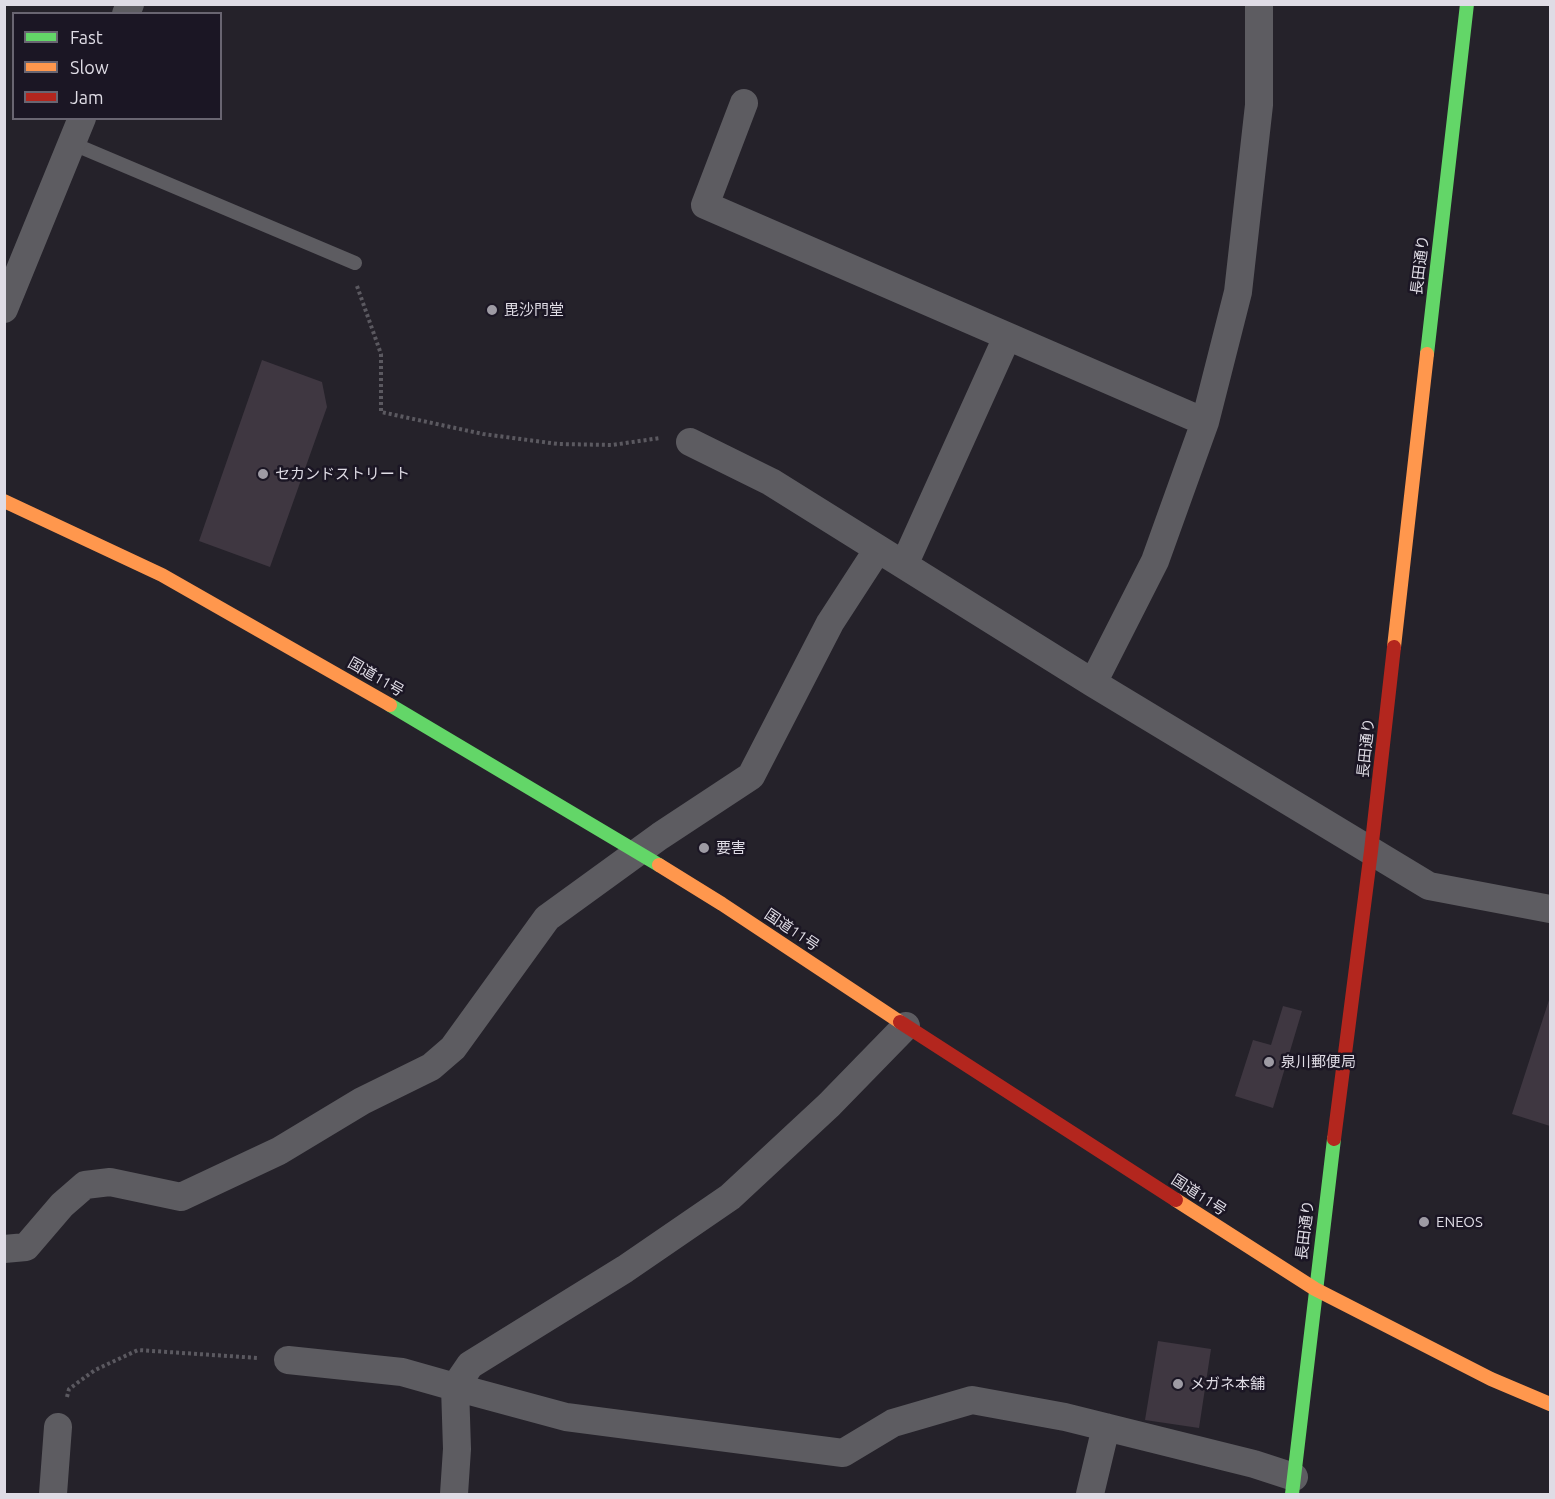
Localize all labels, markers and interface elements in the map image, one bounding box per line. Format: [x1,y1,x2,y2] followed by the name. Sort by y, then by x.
[12,12,222,120] legend
[70,27,103,47] text: Fast
[70,57,109,77] text: Slow
[70,87,104,107] text: Jam
[1407,234,1433,296] street label: 長田通り
[504,301,564,319] place label: 毘沙門堂
[485,303,499,317] marker: 毘沙門堂
[275,465,410,483] place label: セカンドストリート
[256,467,270,481] marker: セカンドストリート
[345,654,407,700] street label: 国道11号
[1354,717,1378,779] street label: 長田通り
[716,839,746,857] place label: 要害
[697,841,711,855] marker: 要害
[761,905,823,955] street label: 国道11号
[1281,1053,1356,1071] place label: 泉川郵便局
[1262,1055,1276,1069] marker: 泉川郵便局
[1168,1171,1230,1219] street label: 国道11号
[1292,1199,1318,1261] street label: 長田通り
[1436,1213,1483,1231] place label: ENEOS
[1417,1215,1431,1229] marker: ENEOS
[1190,1375,1265,1393] place label: メガネ本舗
[1171,1377,1185,1391] marker: メガネ本舗

